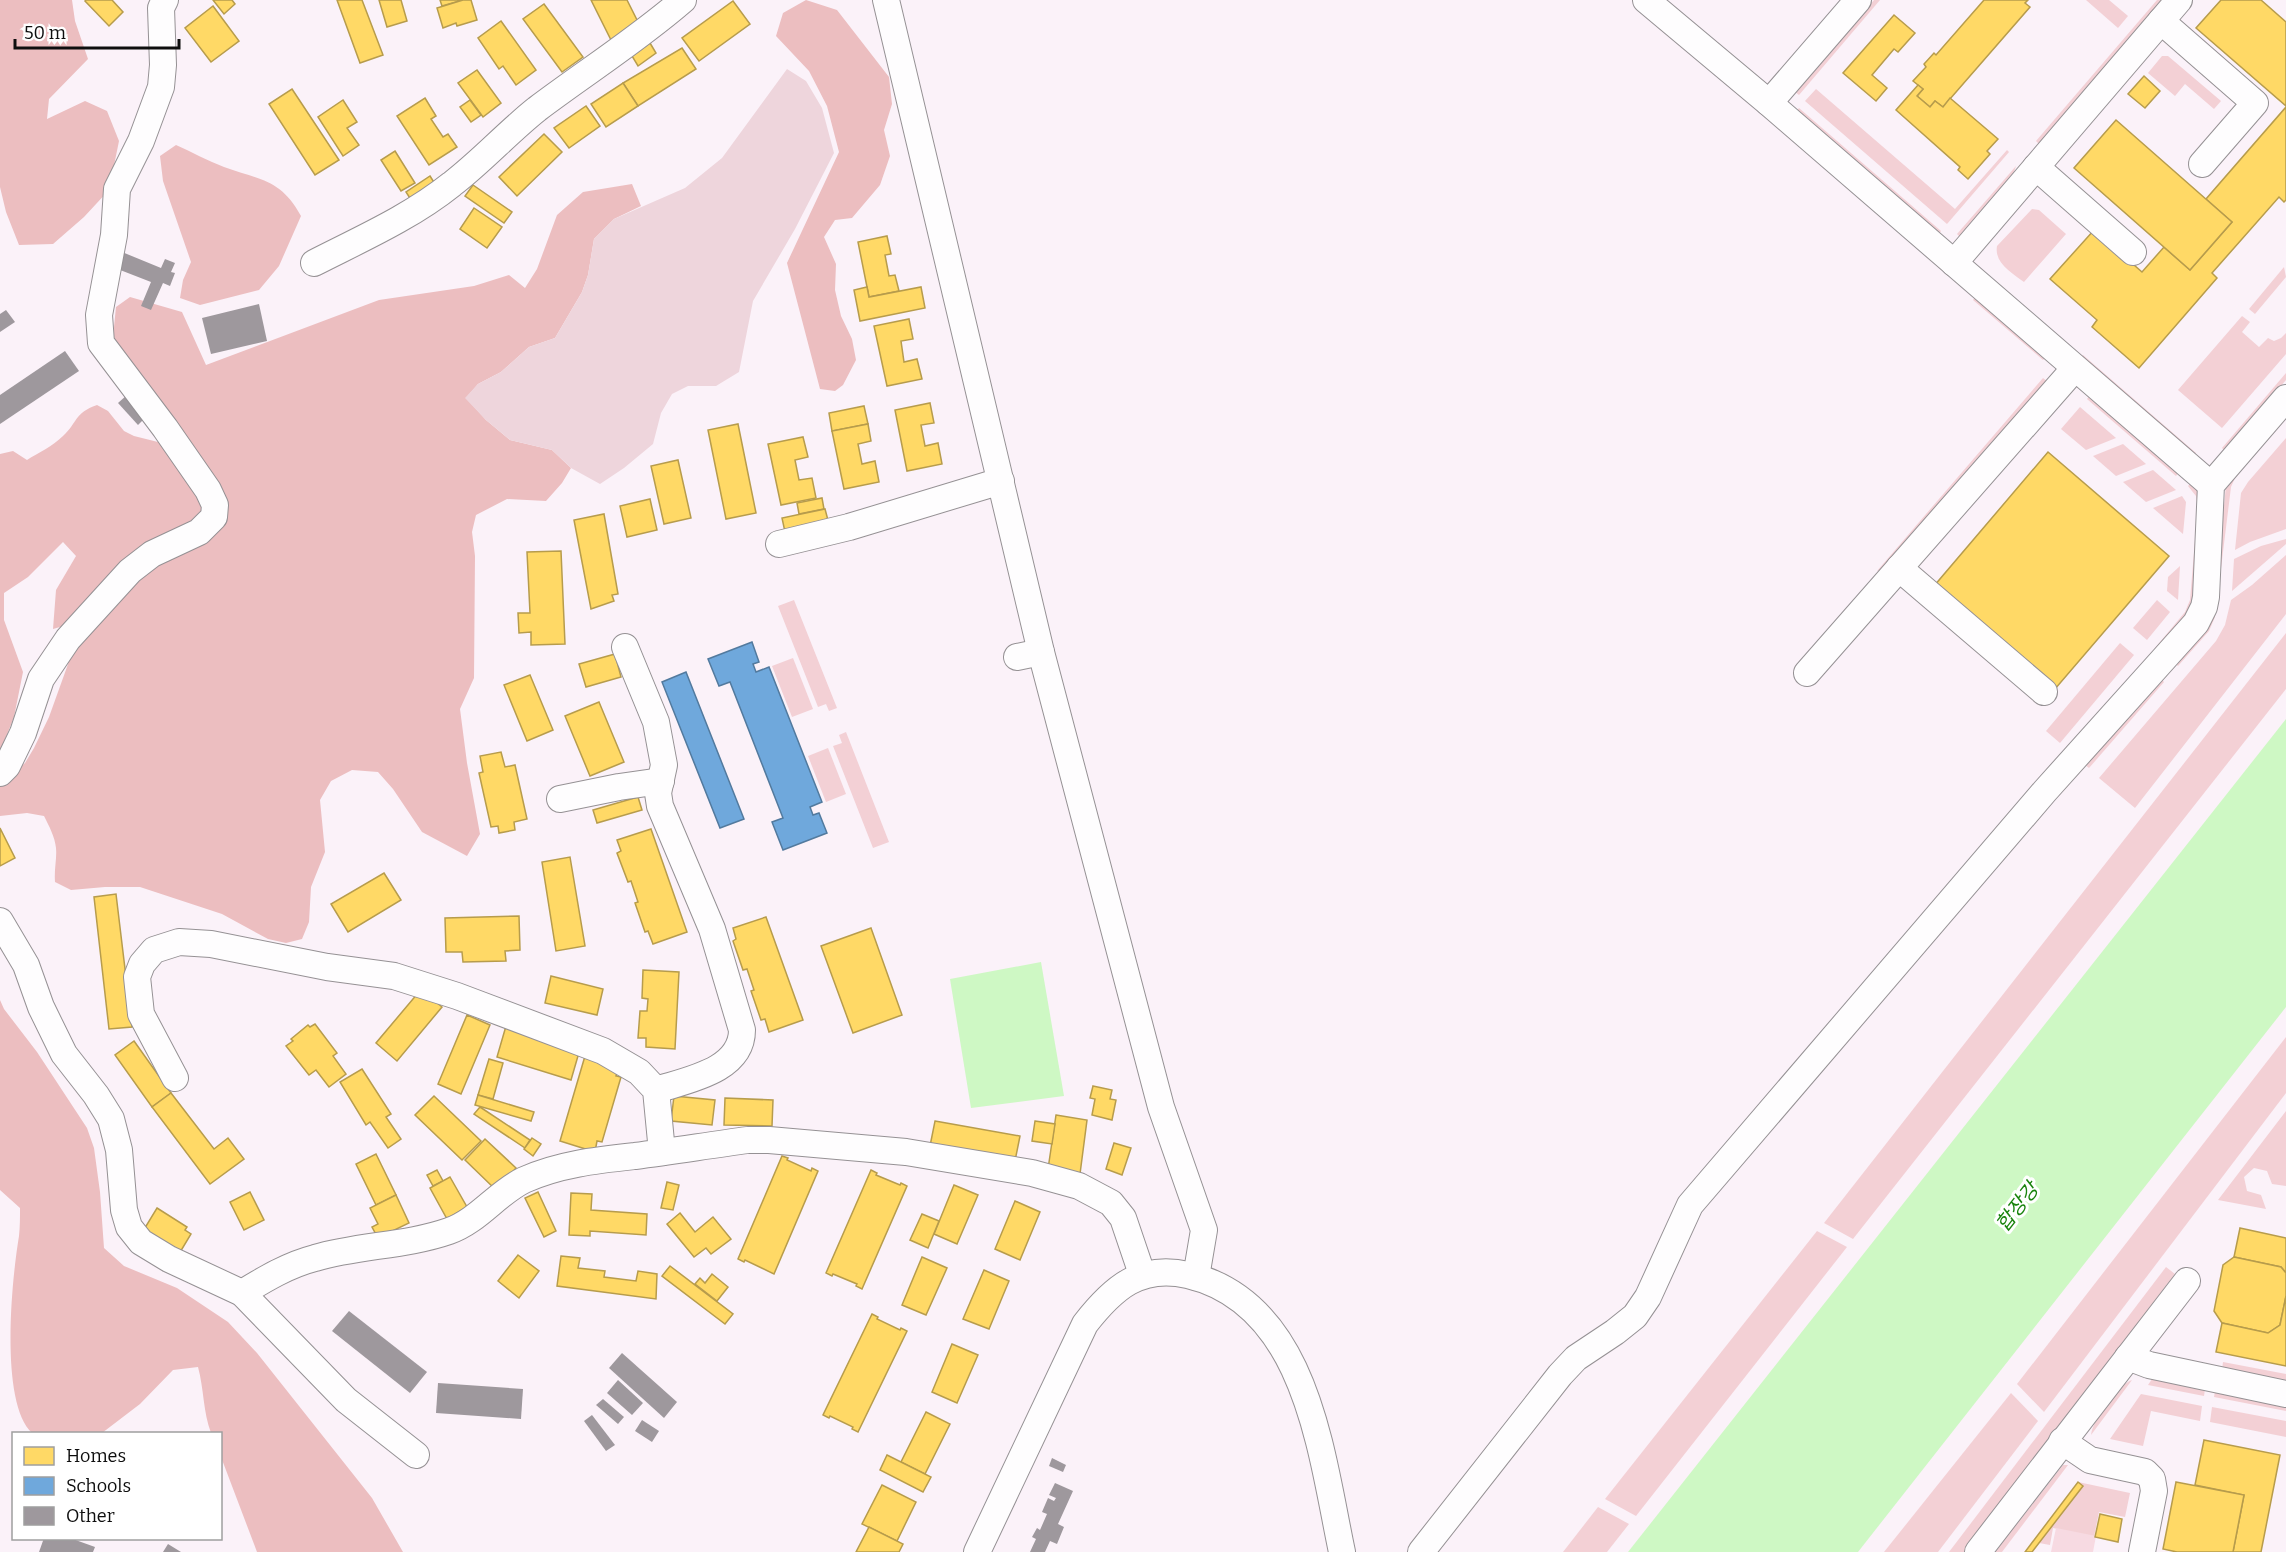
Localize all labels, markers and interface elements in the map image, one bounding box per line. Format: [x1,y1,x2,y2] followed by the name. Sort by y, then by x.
[15,12,178,50] scale bar
[24,22,66,44] text: 50 m
[1991,1176,2045,1236] water label: 합장강
[12,1432,222,1540] legend
[66,1445,126,1467] text: Homes
[66,1475,131,1497] text: Schools
[66,1505,115,1527] text: Other

